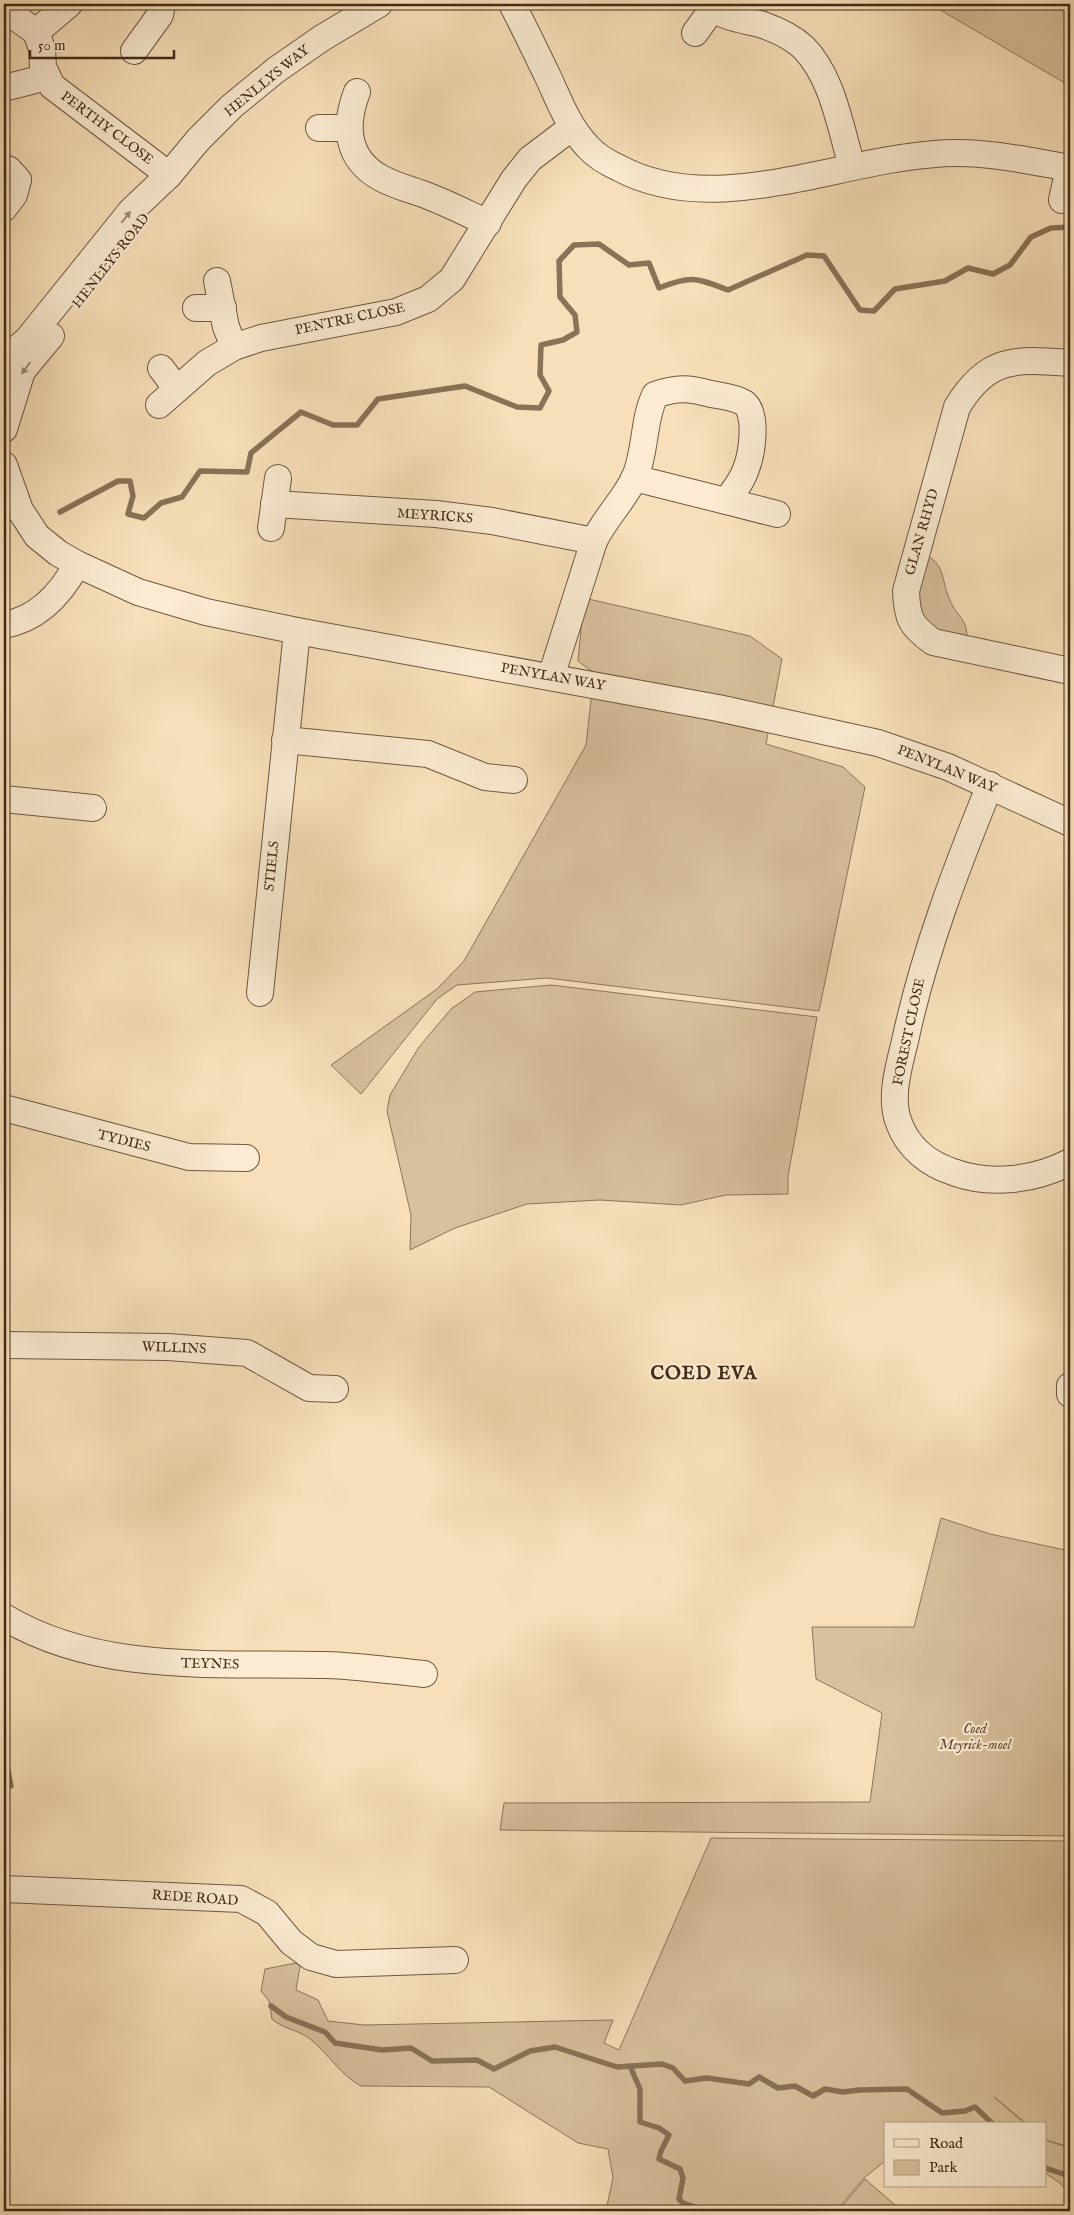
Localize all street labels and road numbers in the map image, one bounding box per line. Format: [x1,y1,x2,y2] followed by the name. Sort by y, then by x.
[221,40,314,121] street label: HENLLYS WAY
[57,87,157,169] street label: PERTHY CLOSE
[68,210,154,312] street label: HENLLYS ROAD
[293,299,407,339] street label: PENTRE CLOSE
[901,487,943,577] street label: GLAN RHYD
[396,504,474,528] street label: MEYRICKS
[499,659,608,695] street label: PENYLAN WAY
[895,741,1001,798] street label: PENYLAN WAY
[260,840,284,892] street label: STIELS
[889,976,929,1087] street label: FOREST CLOSE
[96,1126,152,1156] street label: TYDIES
[141,1338,207,1358] street label: WILLINS
[181,1654,239,1674] street label: TEYNES
[151,1886,239,1910] street label: REDE ROAD

